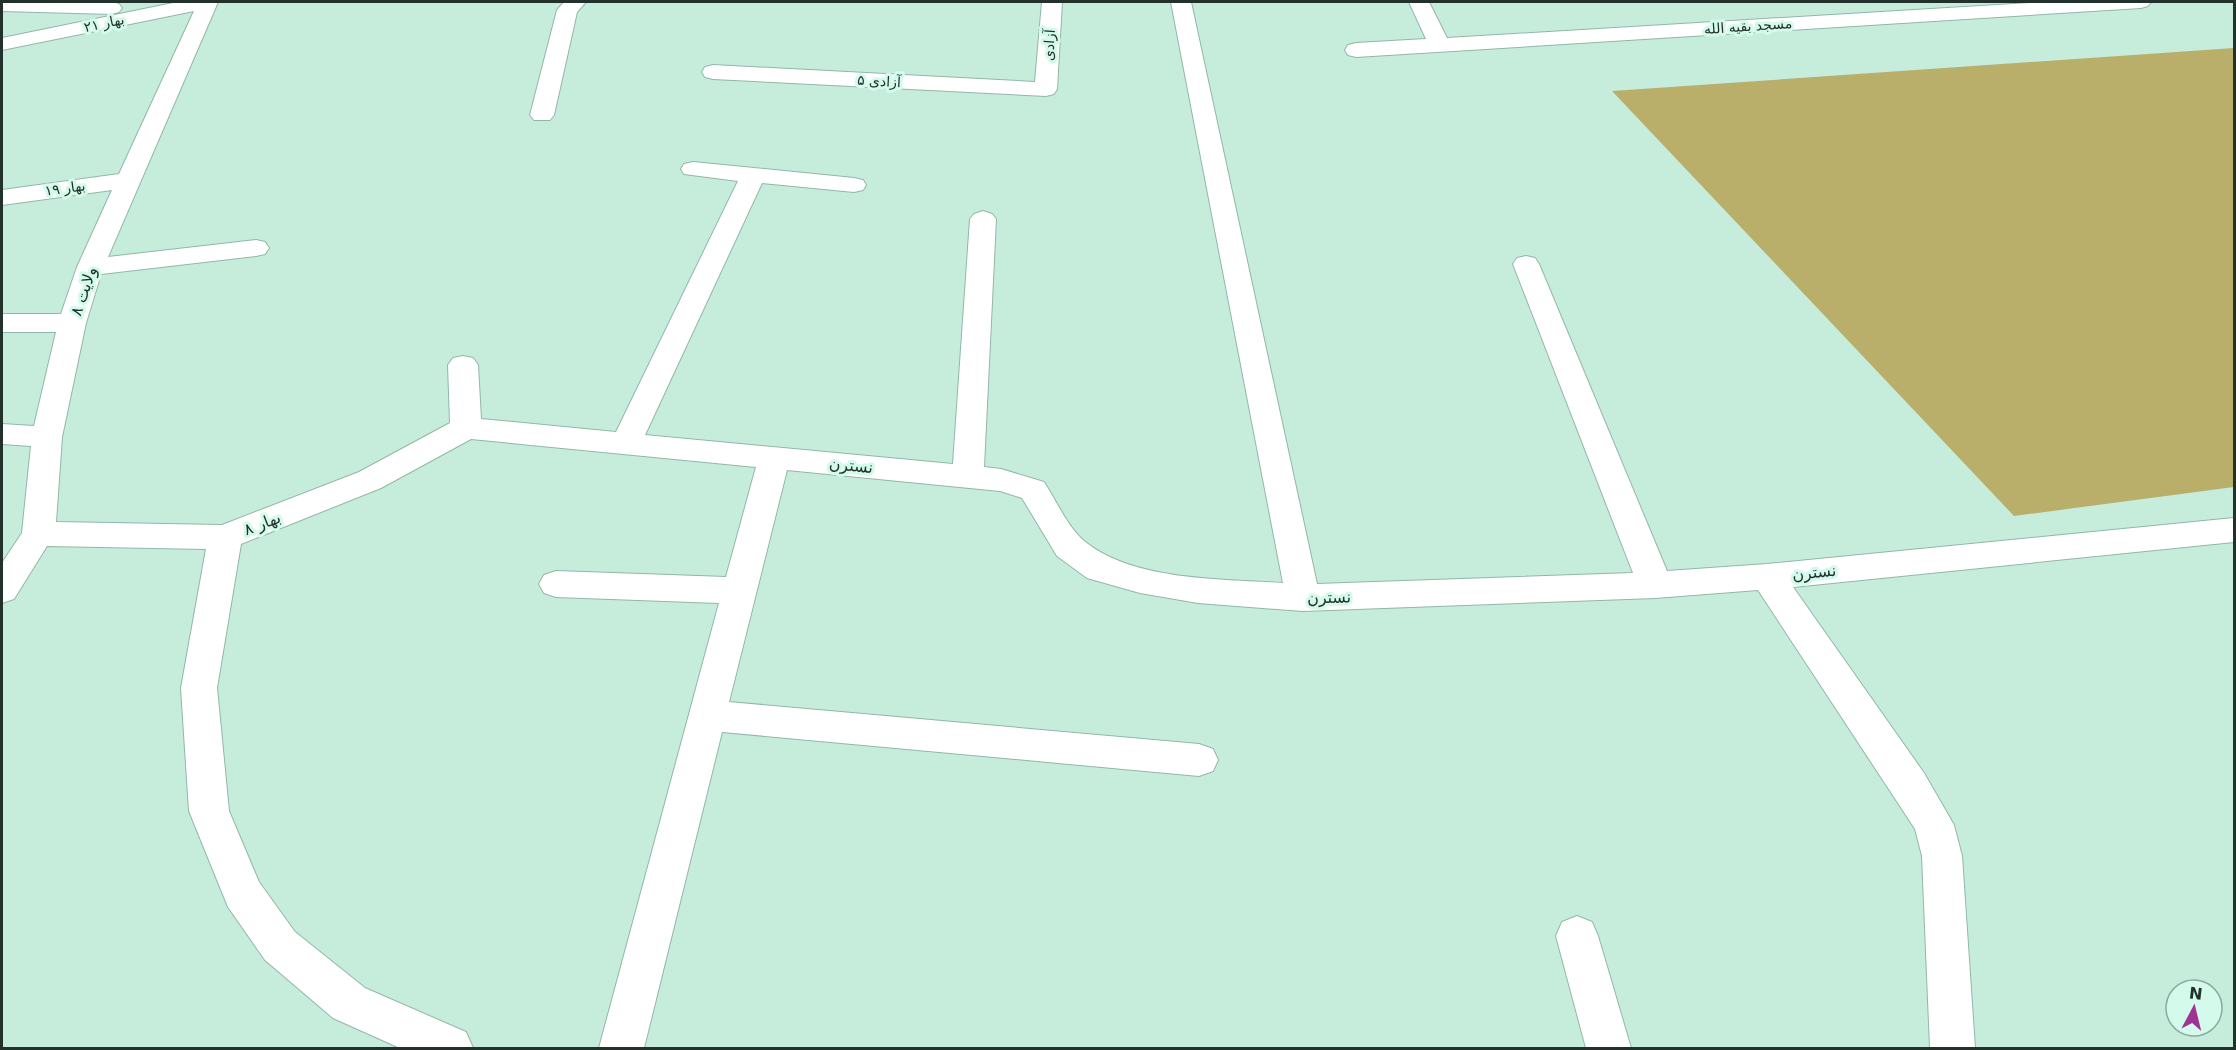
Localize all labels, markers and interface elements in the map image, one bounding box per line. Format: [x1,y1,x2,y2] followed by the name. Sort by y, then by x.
[82,11,126,36] street label: بهار ۲۱
[1703,15,1793,37] street label: مسجد بقیه الله
[1040,28,1059,61] street label: آزادی
[857,72,902,91] street label: آزادی ۵
[44,177,86,200] street label: بهار ۱۹
[66,264,102,319] street label: ولایت ۸
[828,454,874,478] street label: نسترن
[241,508,284,540] street label: بهار ۸
[1791,561,1837,585] street label: نسترن
[1307,587,1351,609] street label: نسترن
[2164,978,2224,1038] north arrow
[2188,983,2204,1004] text: N

